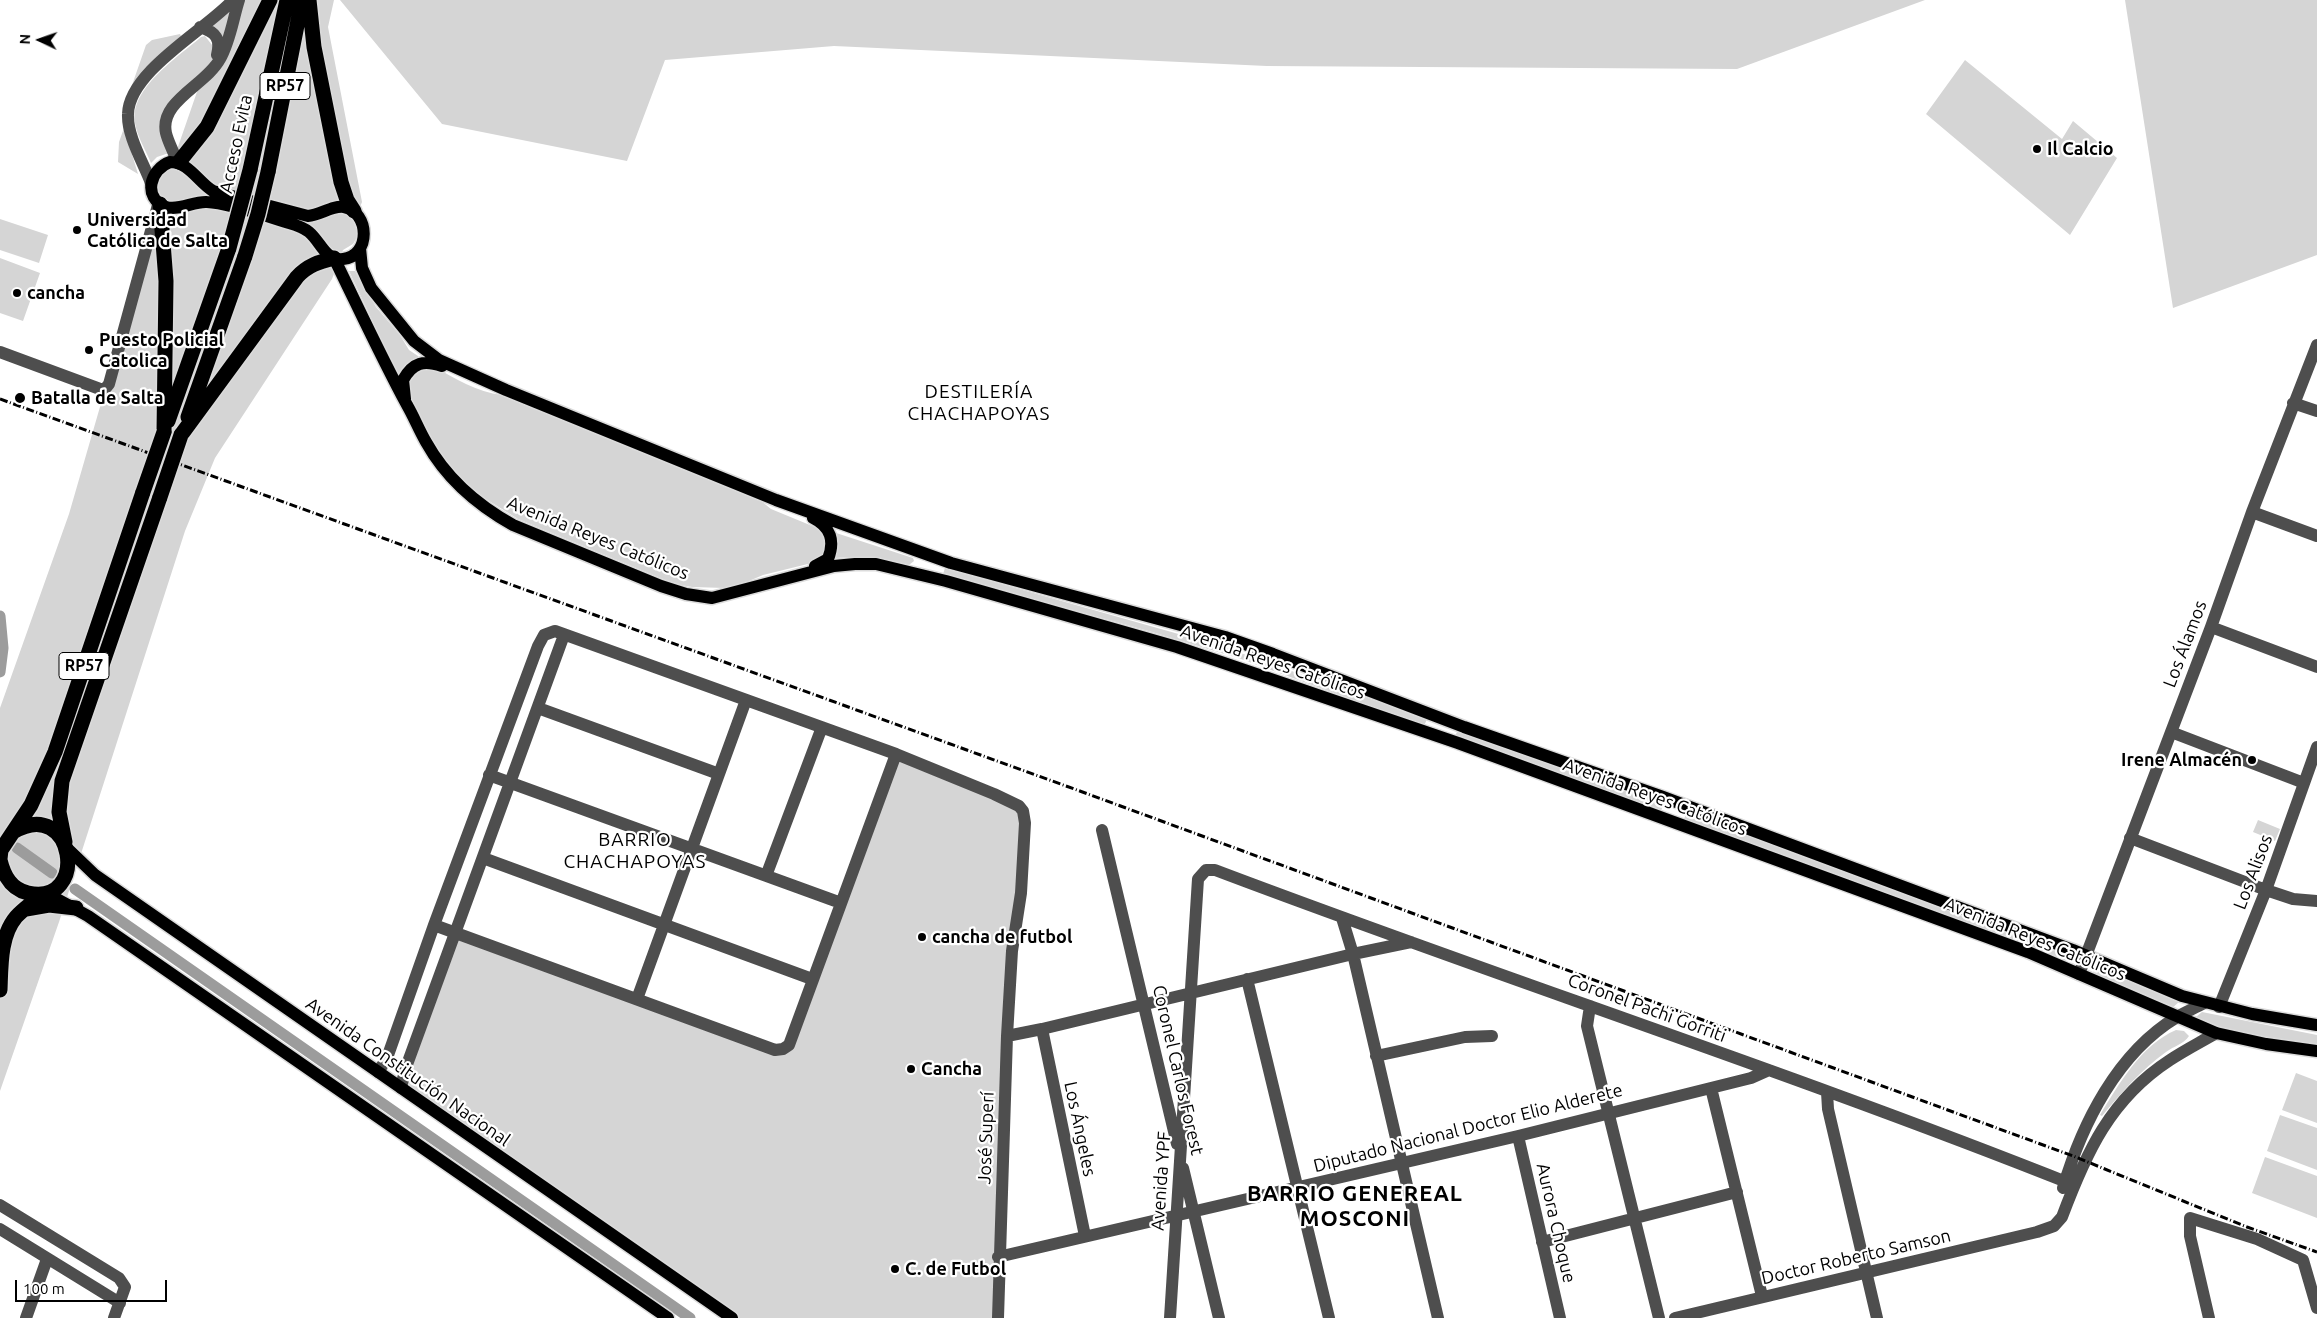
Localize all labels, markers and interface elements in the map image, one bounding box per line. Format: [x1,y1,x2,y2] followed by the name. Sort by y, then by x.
[15,15,65,65] north arrow
[17,34,33,45] text: N
[260,72,310,100] road number: RP57
[215,93,257,195] street label: Acceso Evita
[2047,138,2114,160] place label: Il Calcio
[2031,143,2043,155] marker: Il Calcio
[87,209,228,252] place label: Universidad Católica de Salta
[71,224,83,236] marker: Universidad Católica de Salta
[27,282,85,304] place label: cancha
[11,287,23,299] marker: cancha
[99,329,224,372] place label: Puesto Policial Catolica
[83,344,95,356] marker: Puesto Policial Catolica
[906,381,1052,425] district label: DESTILERÍA CHACHAPOYAS
[31,387,163,409] place label: Batalla de Salta
[13,391,27,405] marker: Batalla de Salta
[504,492,692,584] street label: Avenida Reyes Católicos
[2159,598,2211,690] street label: Los Álamos
[1178,620,1368,704] street label: Avenida Reyes Católicos
[59,652,109,679] road number: RP57
[2121,749,2242,771] place label: Irene Almacén
[1560,754,1750,840] street label: Avenida Reyes Católicos
[2246,754,2258,766] marker: Irene Almacén
[562,829,708,873] district label: BARRIO CHACHAPOYAS
[2229,831,2277,913] street label: Los Alisos
[1941,893,2129,985] street label: Avenida Reyes Católicos
[932,926,1072,948] place label: cancha de futbol
[916,931,928,943] marker: cancha de futbol
[1565,969,1729,1047] street label: Coronel Pachi Gorriti
[1148,983,1208,1157] street label: Coronel Carlos Forest
[302,993,514,1151] street label: Avenida Constitución Nacional
[921,1058,982,1080] place label: Cancha
[905,1063,917,1075] marker: Cancha
[1311,1079,1625,1177] street label: Diputado Nacional Doctor Elio Alderete
[1059,1080,1101,1178] street label: Los Ángeles
[974,1091,998,1185] street label: José Superí
[1147,1131,1175,1231] street label: Avenida YPF
[1532,1161,1580,1285] street label: Aurora Choque
[1245,1181,1465,1232] district label: BARRIO GENEREAL MOSCONI
[1759,1225,1953,1289] street label: Doctor Roberto Samson
[905,1258,1006,1280] place label: C. de Futbol
[889,1263,901,1275] marker: C. de Futbol
[18,1270,170,1302] scale bar
[23,1280,65,1297] text: 100 m

